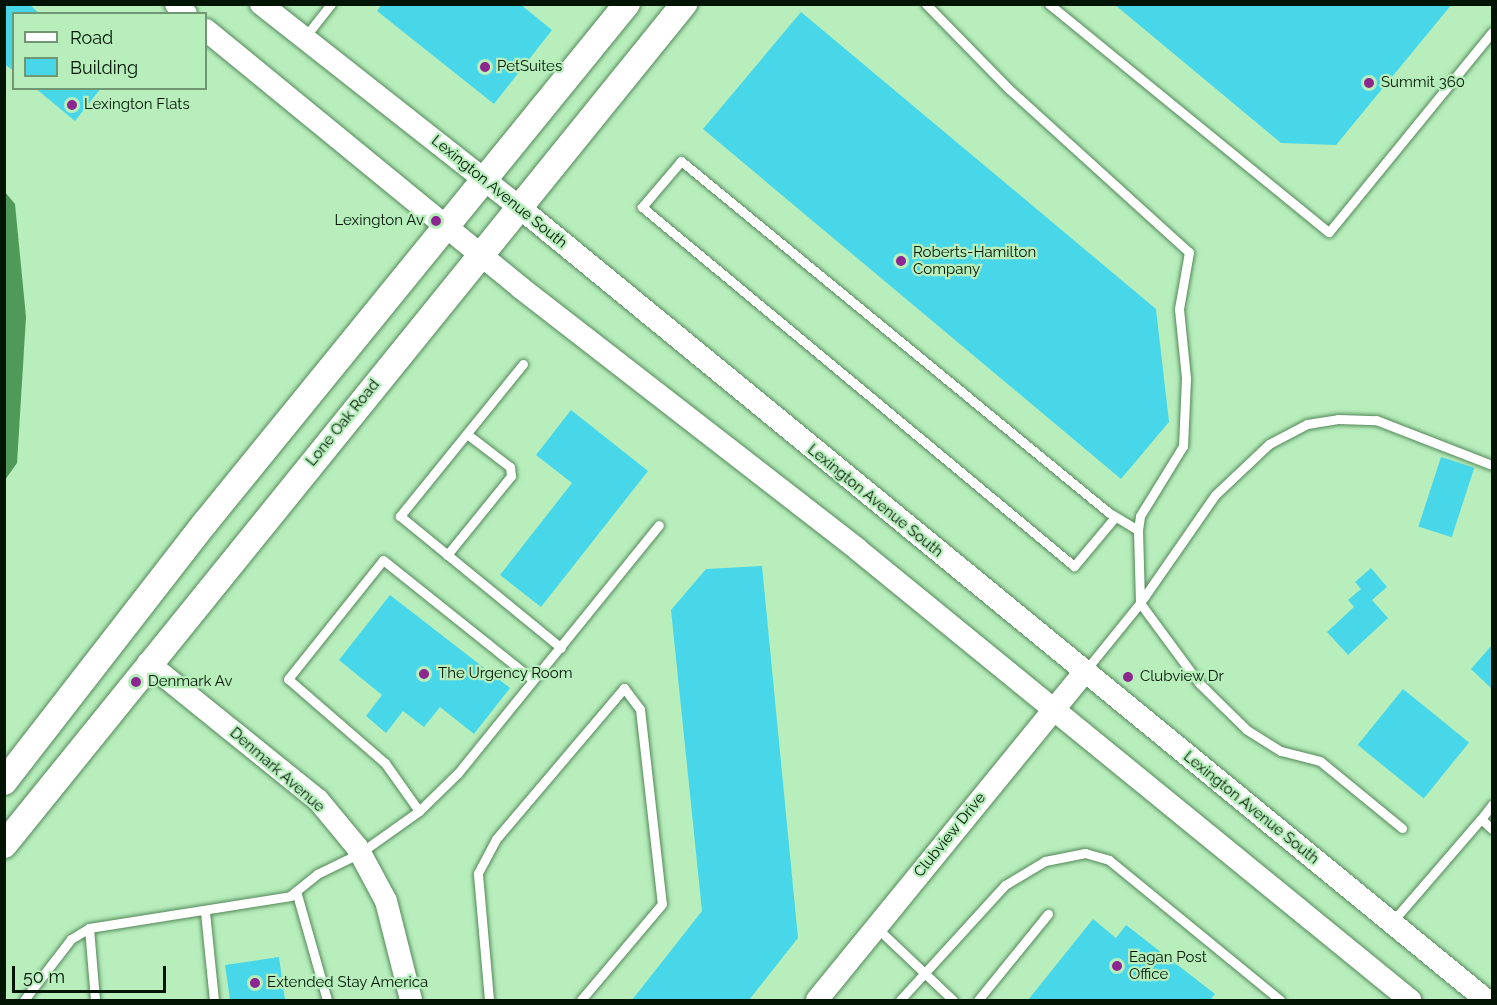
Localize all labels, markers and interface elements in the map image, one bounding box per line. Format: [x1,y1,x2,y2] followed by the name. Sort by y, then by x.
[12,12,207,90] legend
[70,27,113,48] text: Road
[70,57,138,78] text: Building
[497,58,562,76] place label: PetSuites
[478,60,492,74] marker: PetSuites
[1381,74,1465,92] place label: Summit 360
[1362,76,1376,90] marker: Summit 360
[84,96,190,114] place label: Lexington Flats
[65,98,79,112] marker: Lexington Flats
[427,132,571,252] street label: Lexington Avenue South
[334,212,424,230] place label: Lexington Av
[429,214,443,228] marker: Lexington Av
[913,243,1036,278] place label: Roberts-Hamilton Company
[894,254,908,268] marker: Roberts-Hamilton Company
[303,376,383,470] street label: Lone Oak Road
[803,441,947,561] street label: Lexington Avenue South
[415,665,433,683] marker: The Urgency Room
[438,665,573,683] place label: The Urgency Room
[1140,668,1224,686] place label: Clubview Dr
[1121,670,1135,684] marker: Clubview Dr
[148,673,233,691] place label: Denmark Av
[129,675,143,689] marker: Denmark Av
[226,724,328,816] street label: Denmark Avenue
[1179,748,1323,868] street label: Lexington Avenue South
[910,789,990,881] street label: Clubview Drive
[1129,948,1207,983] place label: Eagan Post Office
[15,954,170,992] scale bar
[1110,959,1124,973] marker: Eagan Post Office
[23,966,65,987] text: 50 m
[267,974,429,992] place label: Extended Stay America
[248,976,262,990] marker: Extended Stay America

